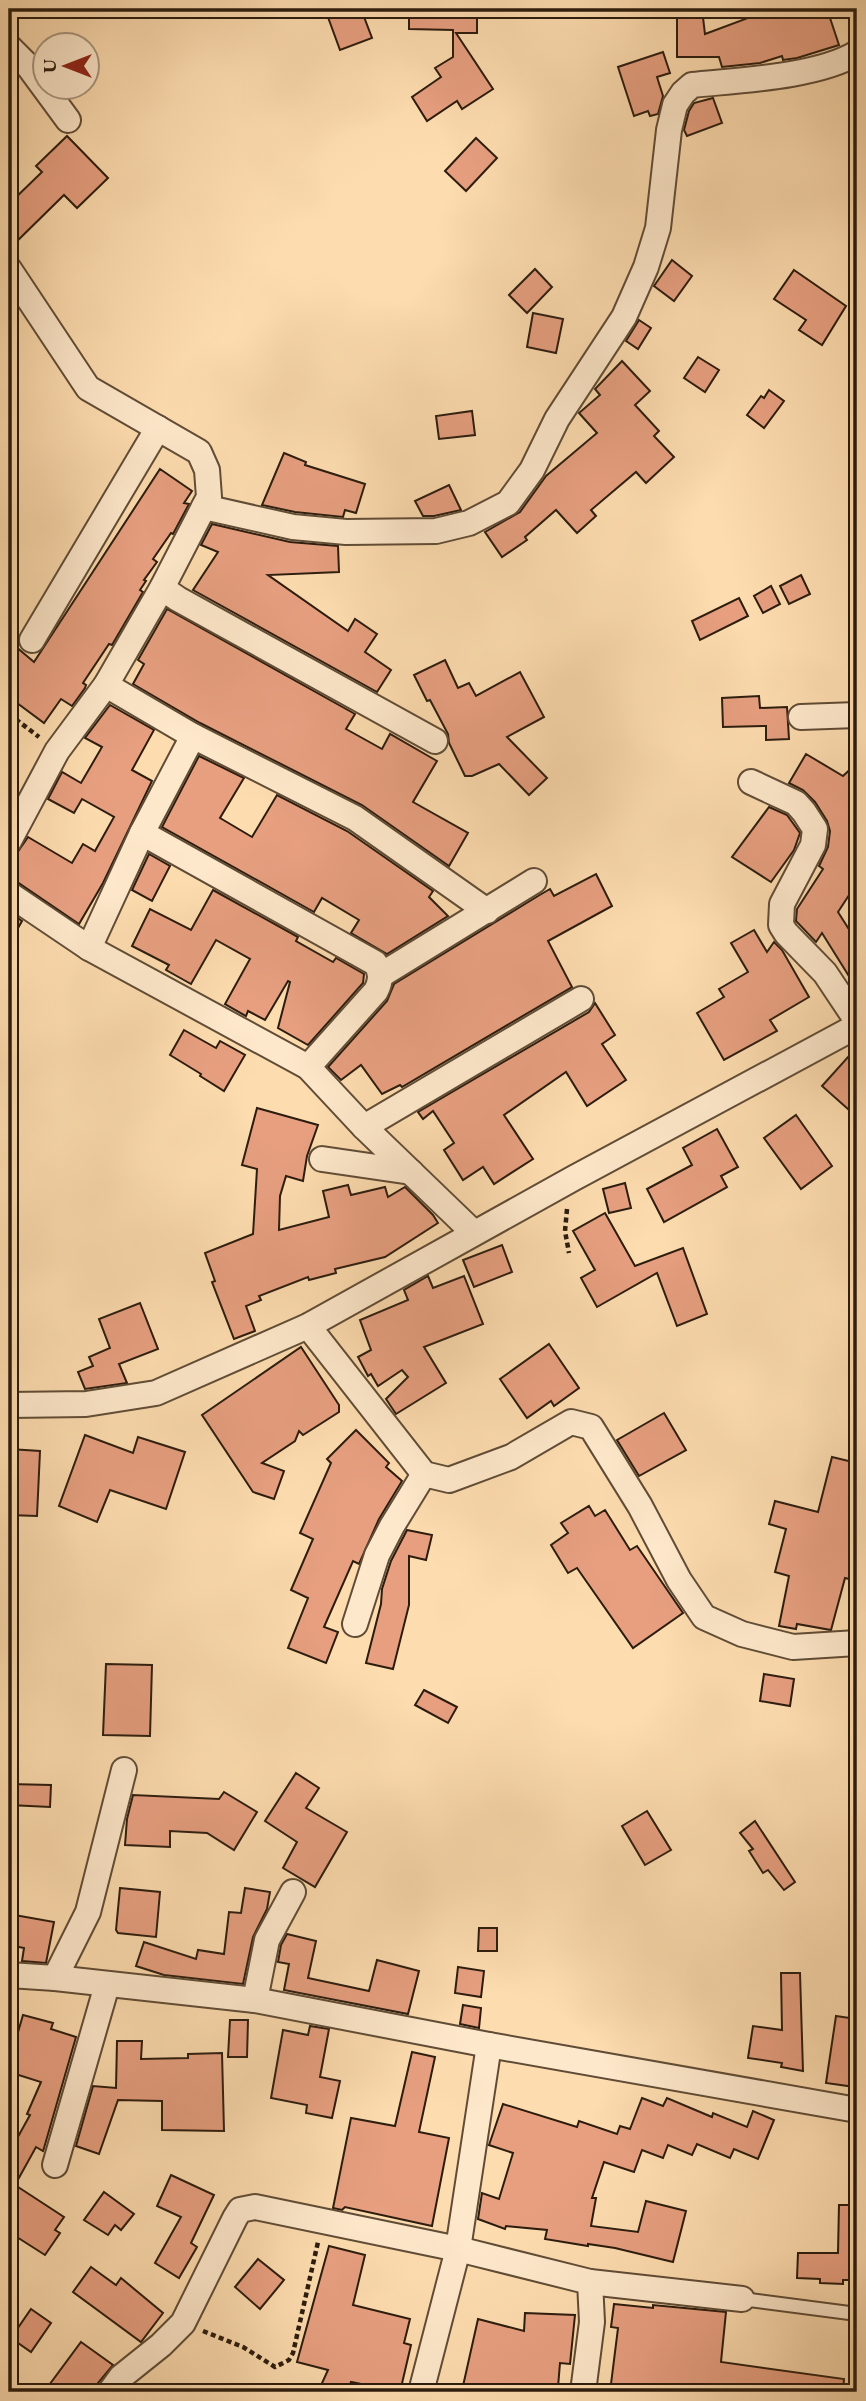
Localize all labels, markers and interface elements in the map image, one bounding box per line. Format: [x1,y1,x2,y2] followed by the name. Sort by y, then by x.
[32,32,102,102] north arrow
[37,59,62,73] text: U

